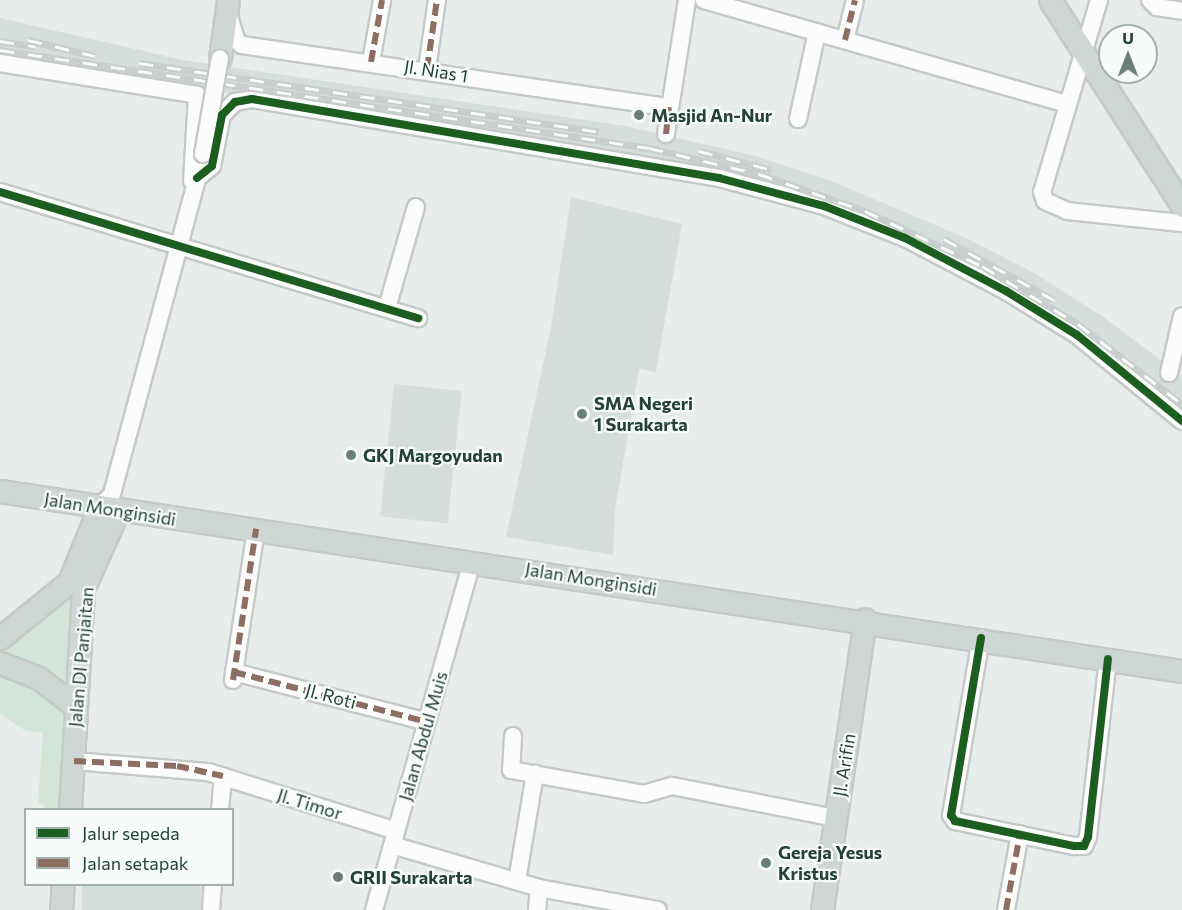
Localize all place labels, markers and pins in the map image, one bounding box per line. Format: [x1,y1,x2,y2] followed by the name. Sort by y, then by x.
[651,104,772,126] place label: Masjid An-Nur
[632,108,646,122] marker: Masjid An-Nur
[594,393,693,436] place label: SMA Negeri 1 Surakarta
[575,407,589,421] marker: SMA Negeri 1 Surakarta
[363,444,503,466] place label: GKJ Margoyudan
[344,448,358,462] marker: GKJ Margoyudan
[778,842,882,884] place label: Gereja Yesus Kristus
[759,856,773,870] marker: Gereja Yesus Kristus
[350,866,472,888] place label: GRII Surakarta
[331,870,345,884] marker: GRII Surakarta

